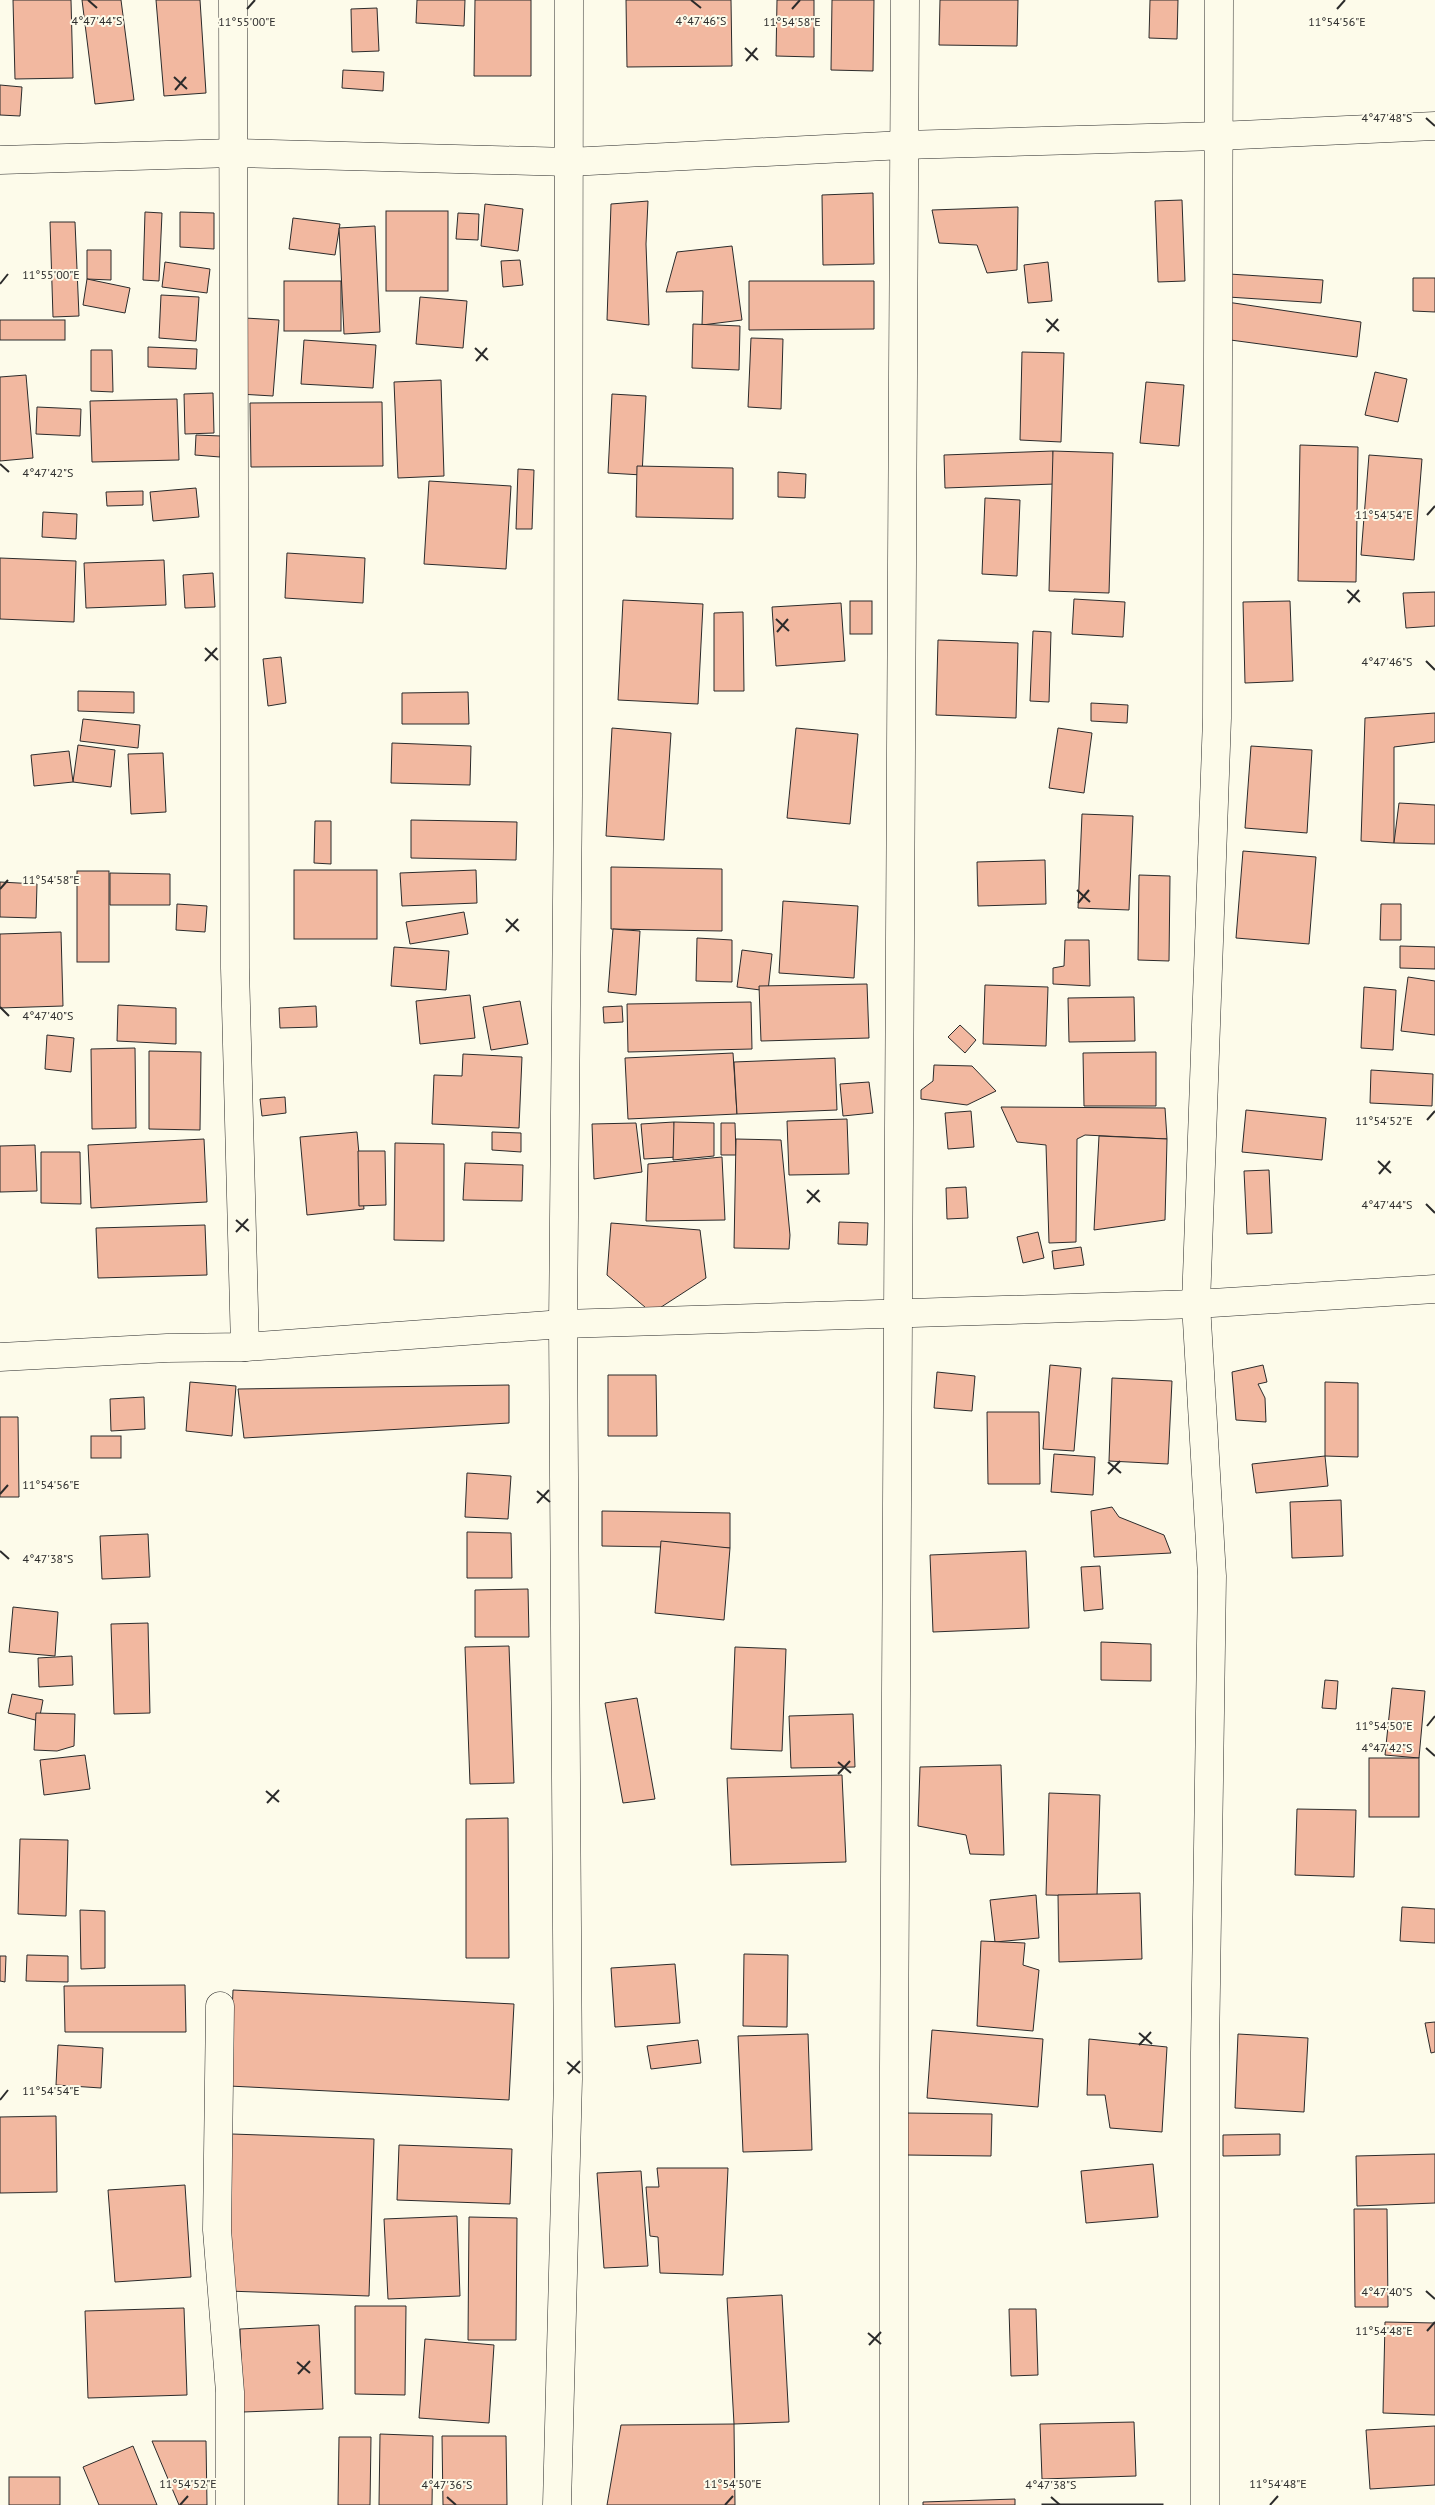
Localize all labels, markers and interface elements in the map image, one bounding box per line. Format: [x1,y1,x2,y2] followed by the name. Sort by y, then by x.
[72,13,122,28] text: 4°47'44"S
[676,13,726,28] text: 4°47'46"S
[218,14,276,29] text: 11°55'00"E
[763,14,821,29] text: 11°54'58"E
[1308,14,1366,29] text: 11°54'56"E
[1362,110,1412,125] text: 4°47'48"S
[22,267,80,282] text: 11°55'00"E
[23,465,73,480] text: 4°47'42"S
[1355,507,1413,522] text: 11°54'54"E
[1362,654,1412,669] text: 4°47'46"S
[22,872,80,887] text: 11°54'58"E
[23,1008,73,1023] text: 4°47'40"S
[1355,1113,1413,1128] text: 11°54'52"E
[1362,1197,1412,1212] text: 4°47'44"S
[22,1477,80,1492] text: 11°54'56"E
[23,1551,73,1566] text: 4°47'38"S
[1355,1718,1413,1733] text: 11°54'50"E
[1362,1740,1412,1755] text: 4°47'42"S
[22,2083,80,2098] text: 11°54'54"E
[1362,2284,1412,2299] text: 4°47'40"S
[1355,2323,1413,2338] text: 11°54'48"E
[159,2476,217,2491] text: 11°54'52"E
[704,2476,762,2491] text: 11°54'50"E
[1249,2476,1307,2491] text: 11°54'48"E
[422,2477,472,2492] text: 4°47'36"S
[1026,2477,1076,2492] text: 4°47'38"S

